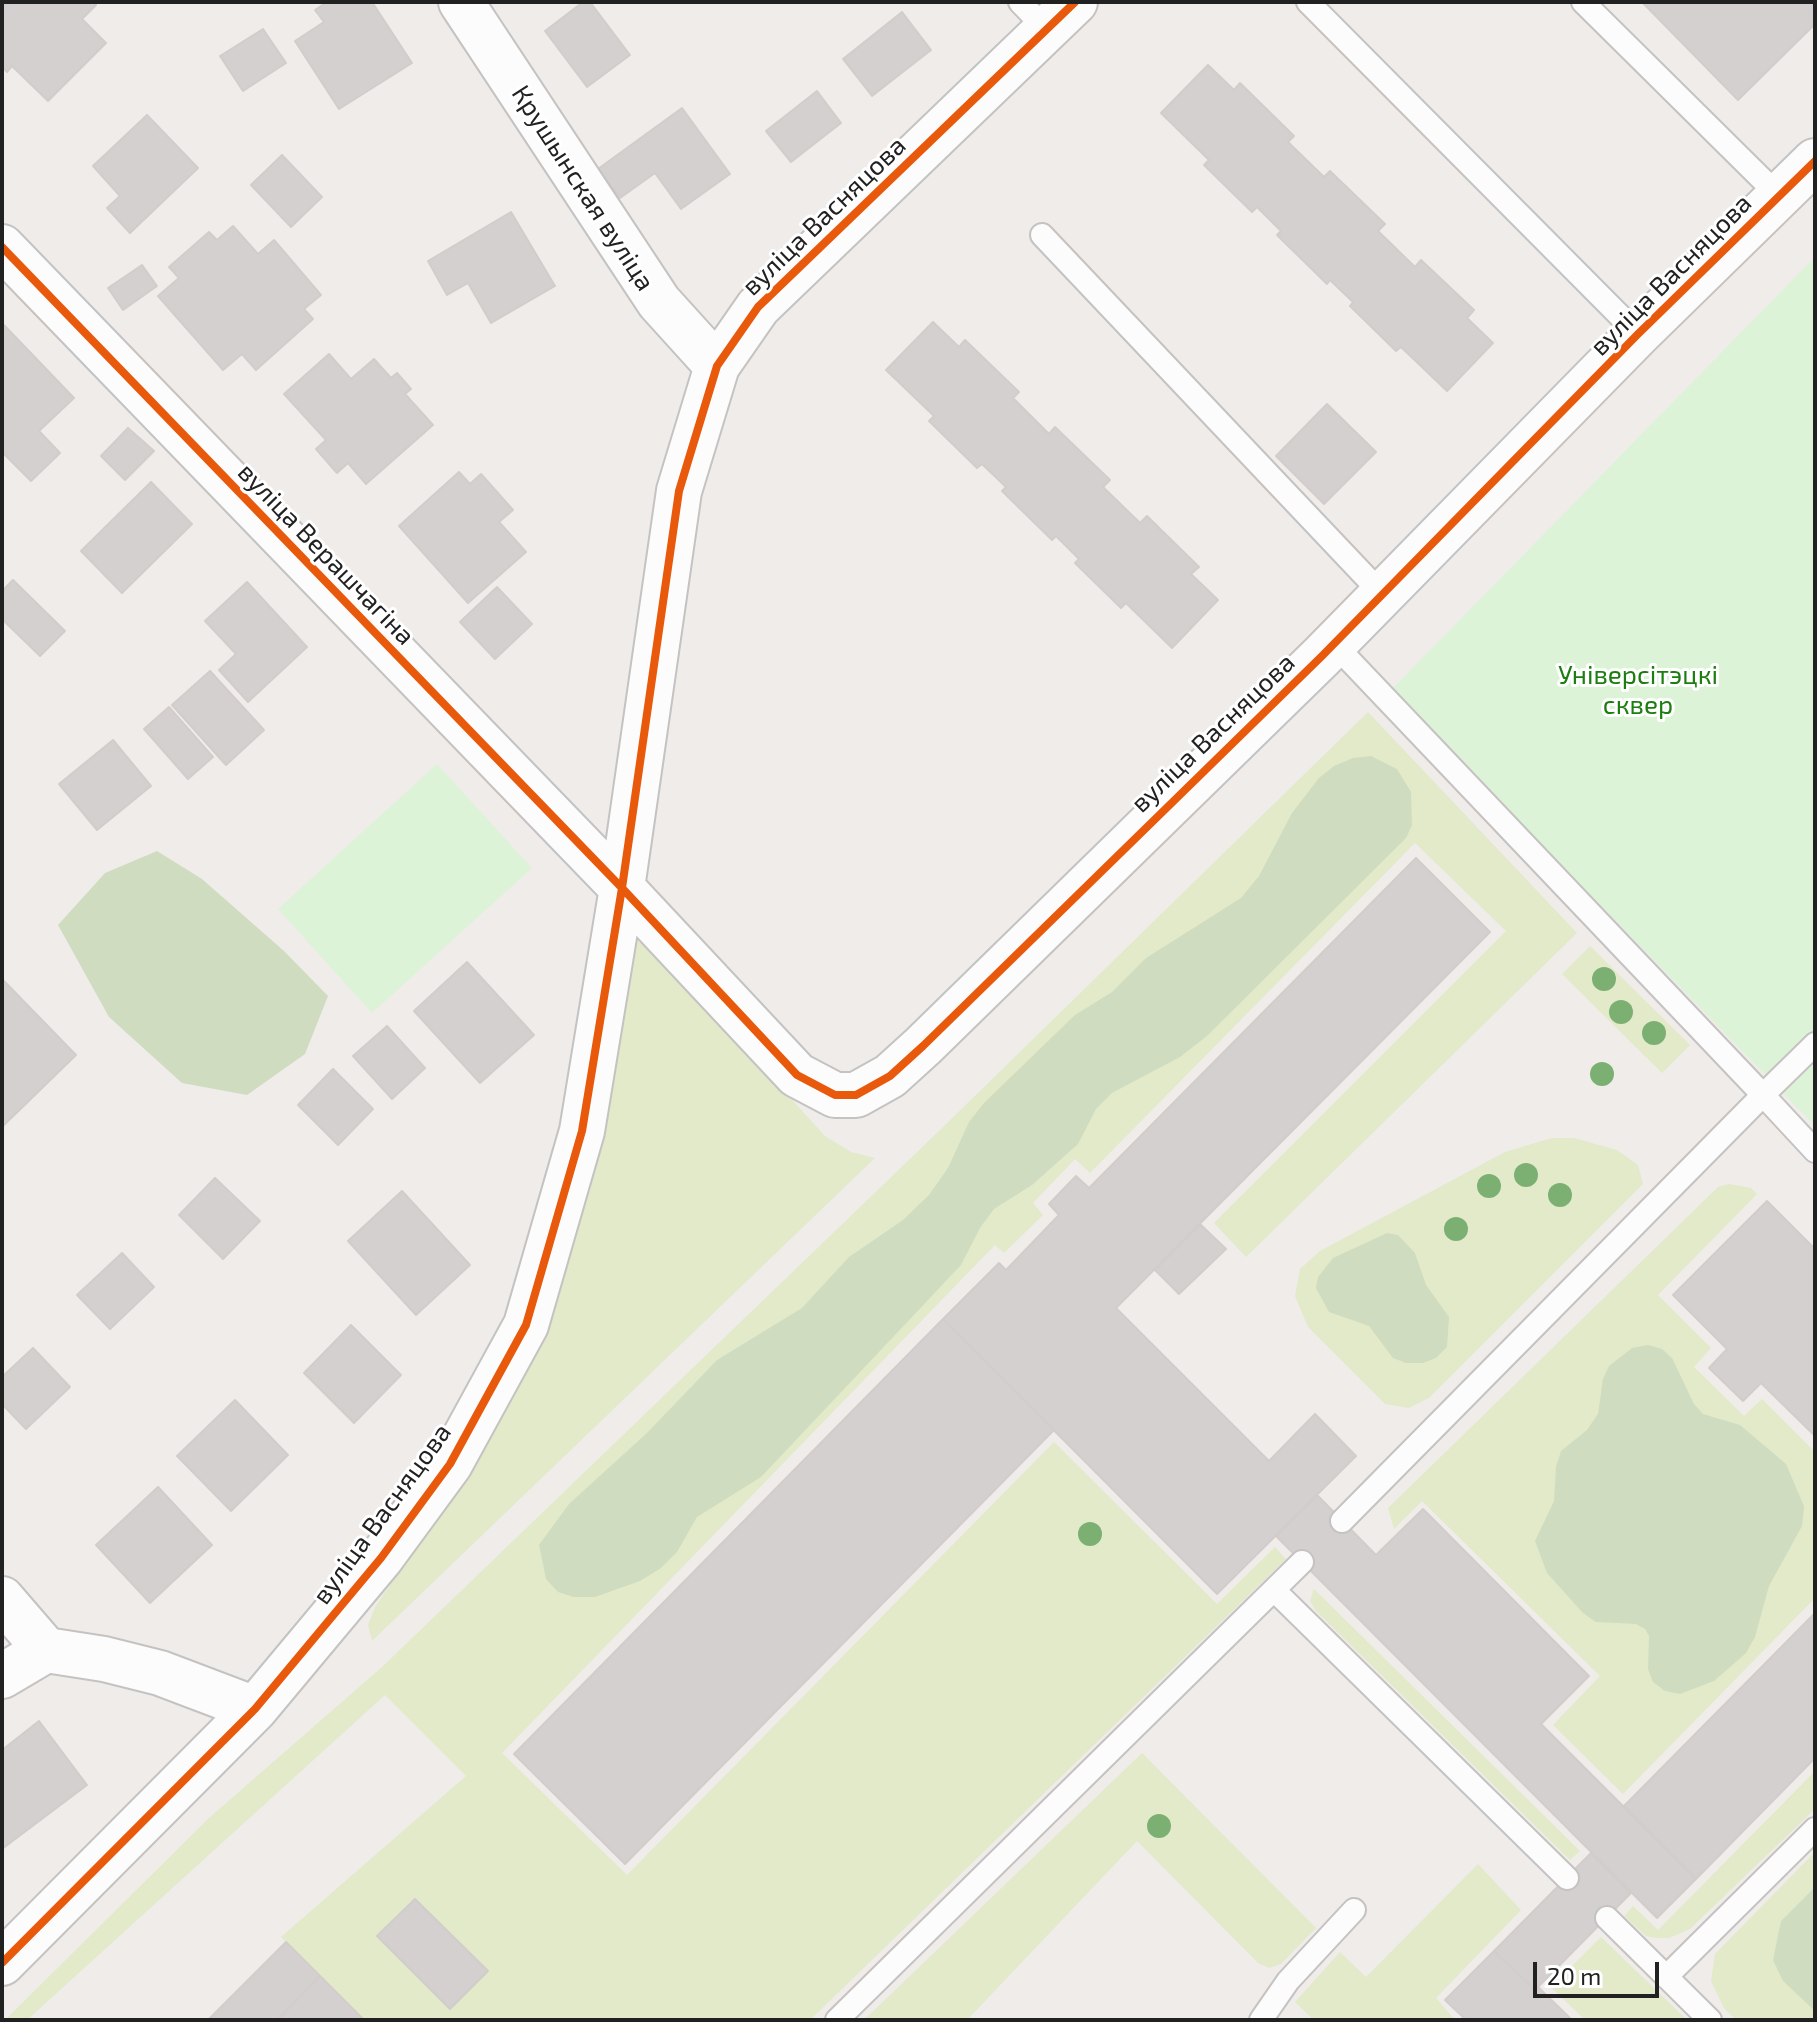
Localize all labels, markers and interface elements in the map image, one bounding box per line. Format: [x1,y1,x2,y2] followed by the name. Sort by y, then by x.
[505,80,661,296] street label: Крушынская вуліца
[736,130,912,302] street label: вуліца Васняцова
[1584,188,1758,362] street label: вуліца Васняцова
[231,457,421,651] street label: вуліца Верашчагіна
[1125,647,1301,819] street label: вуліца Васняцова
[1558,659,1718,720] park label: Універсітэцкі сквер
[306,1418,458,1610] street label: вуліца Васняцова
[1537,1946,1663,1996] scale bar
[1547,1961,1601,1990] text: 20 m

